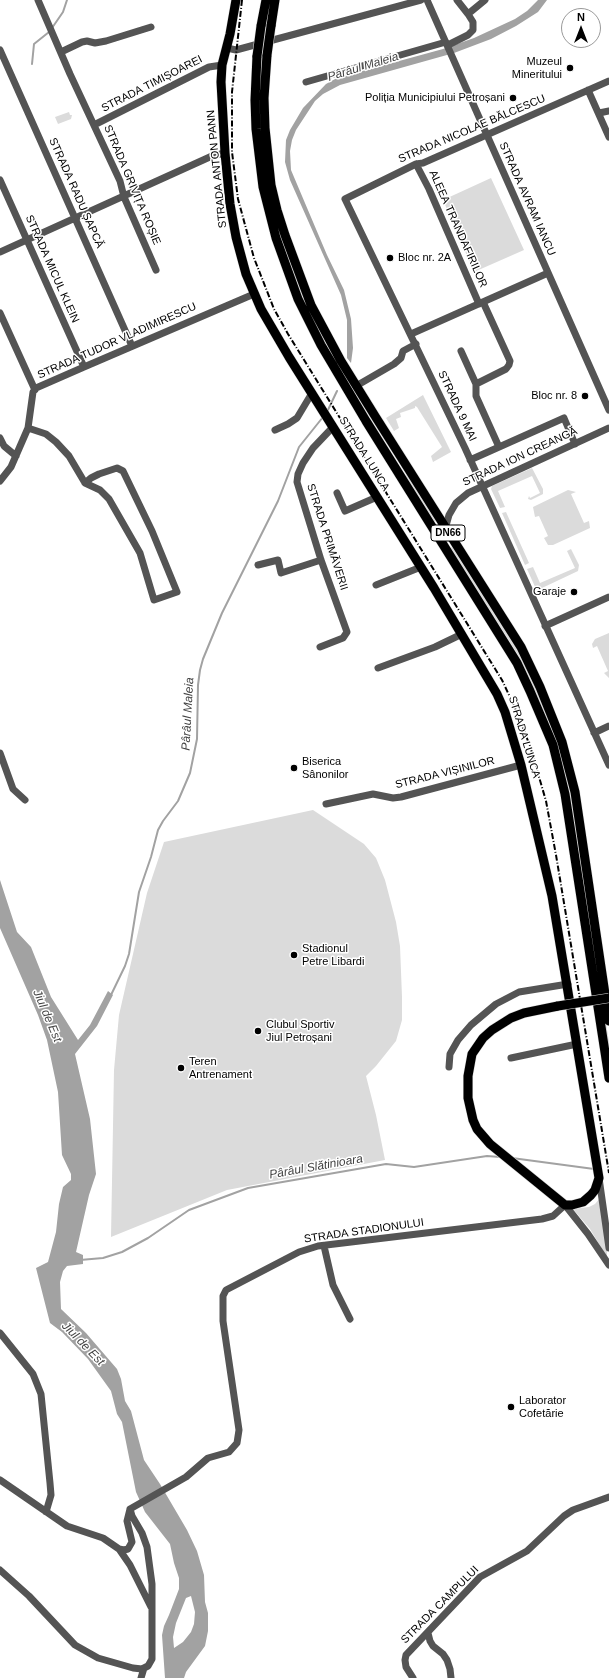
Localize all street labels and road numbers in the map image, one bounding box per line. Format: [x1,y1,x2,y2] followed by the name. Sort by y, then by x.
[99,53,205,115] street label: STRADA TIMIȘOAREI
[397,92,547,166] street label: STRADA NICOLAE BĂLCESCU
[204,109,230,229] street label: STRADA ANTON PANN
[101,123,163,247] street label: STRADA GRIVIȚA ROȘIE
[46,136,106,250] street label: STRADA RADU ȘAPCĂ
[496,140,558,258] street label: STRADA AVRAM IANCU
[426,168,490,290] street label: ALEEA TRANDAFIRILOR
[22,213,82,325] street label: STRADA MICUL KLEIN
[36,300,198,382] street label: STRADA TUDOR VLADIMIRESCU
[435,369,479,443] street label: STRADA 9 MAI
[336,414,392,494] street label: STRADA LUNCA
[461,425,579,489] street label: STRADA ION CREANGĂ
[304,482,350,592] street label: STRADA PRIMĂVERII
[431,525,465,541] road number: DN66
[505,694,543,780] street label: STRADA LUNCA
[394,754,496,792] street label: STRADA VIȘINILOR
[303,1216,425,1246] street label: STRADA STADIONULUI
[398,1563,482,1647] street label: STRADA CAMPULUI

